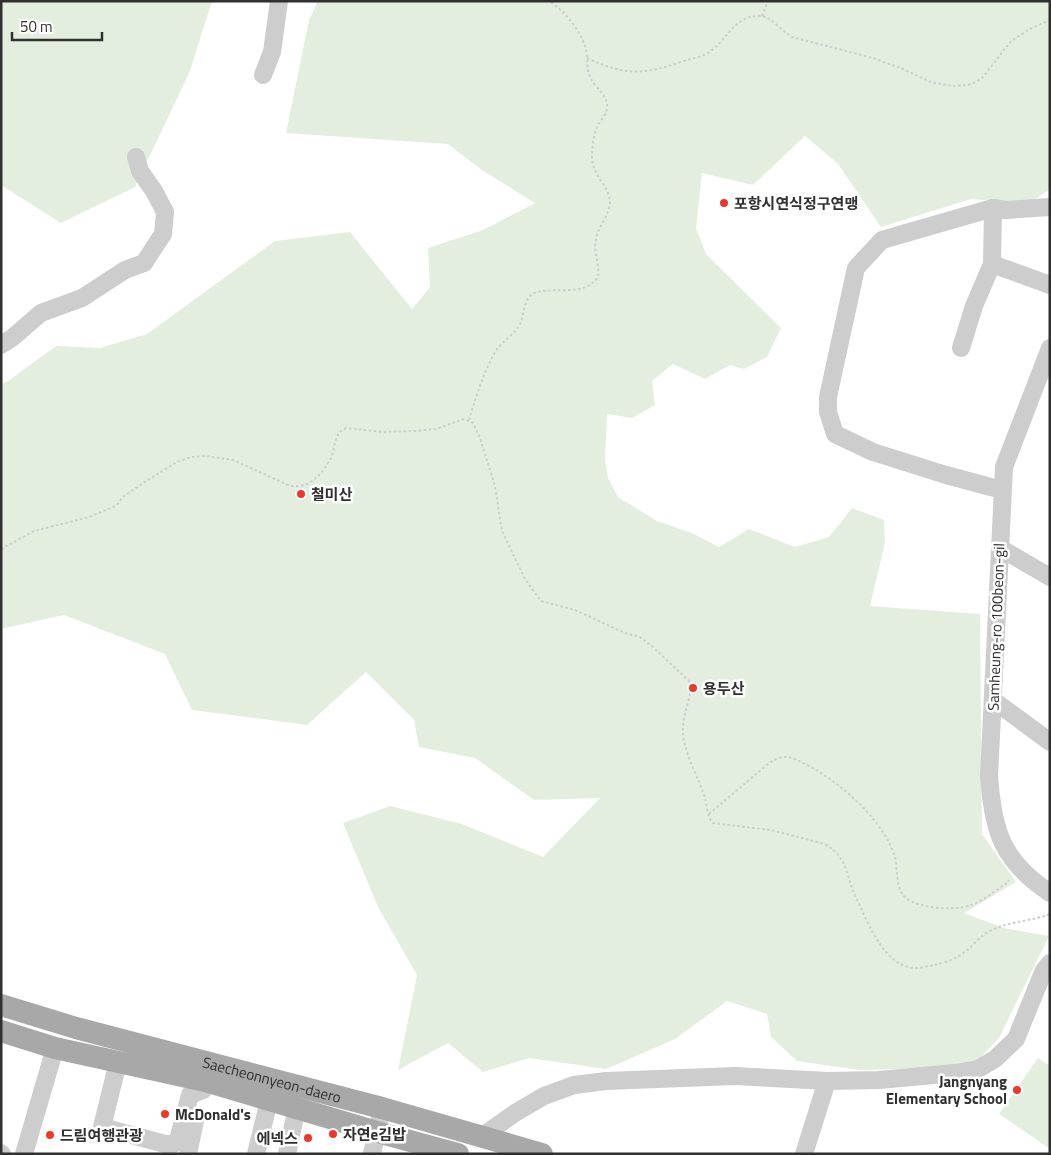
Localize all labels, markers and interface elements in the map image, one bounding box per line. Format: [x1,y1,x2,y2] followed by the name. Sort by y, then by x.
[12,10,102,42] scale bar
[20,15,53,38] text: 50 m
[734,192,858,215] place label: 포항시연식정구연맹
[718,197,730,209] marker: 포항시연식정구연맹
[311,483,353,506] place label: 철미산
[295,488,307,500] marker: 철미산
[982,543,1010,711] street label: Samheung-ro 100beon-gil
[703,677,745,700] place label: 용두산
[687,682,699,694] marker: 용두산
[200,1050,344,1108] street label: Saecheonnyeon-daero
[886,1070,1007,1110] place label: Jangnyang Elementary School
[1011,1084,1023,1096] marker: Jangnyang Elementary School
[175,1103,251,1126] place label: McDonald's
[159,1108,171,1120] marker: McDonald's
[343,1123,406,1146] place label: 자연e김밥
[60,1124,143,1147] place label: 드림여행관광
[257,1127,298,1150] place label: 에넥스
[327,1128,339,1140] marker: 자연e김밥
[44,1129,56,1141] marker: 드림여행관광
[302,1132,314,1144] marker: 에넥스

